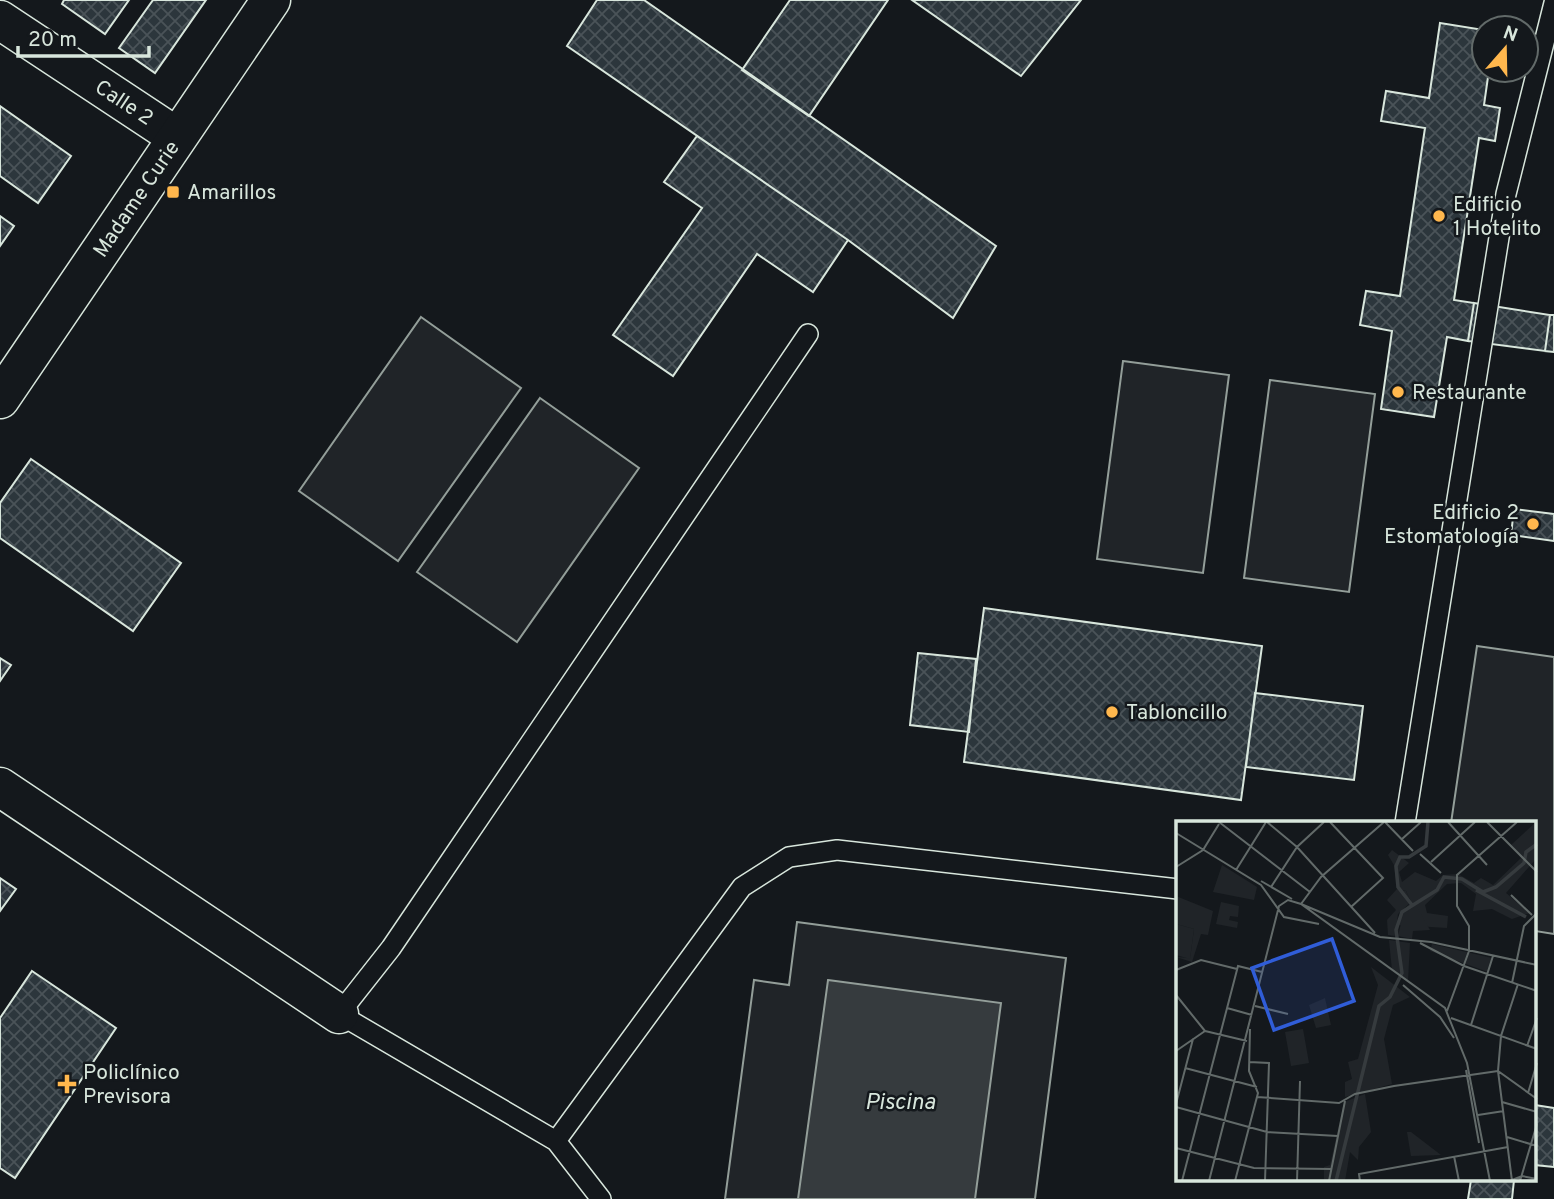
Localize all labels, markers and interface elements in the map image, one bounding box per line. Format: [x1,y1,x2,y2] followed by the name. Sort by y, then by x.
[18,14,149,58] scale bar
[1470,14,1540,84] north arrow
[1500,21,1521,49] text: N
[28,27,77,54] text: 20 m
[89,74,158,133] street label: Calle 2
[88,136,186,263] street label: Madame Curie
[187,180,276,207] place label: Amarillos
[165,184,181,200] marker: Amarillos
[1453,192,1541,243] place label: Edificio 1 Hotelito
[1431,208,1447,224] marker: Edificio 1 Hotelito
[1412,380,1527,407] place label: Restaurante
[1390,384,1406,400] marker: Restaurante
[1384,500,1519,551] place label: Edificio 2 Estomatología
[1525,516,1541,532] marker: Edificio 2 Estomatología
[1126,700,1228,727] place label: Tabloncillo
[1104,704,1120,720] marker: Tabloncillo
[1176,821,1536,1182] inset map
[83,1060,180,1111] place label: Policlínico Previsora
[57,1074,77,1094] marker: Policlínico Previsora
[865,1089,935,1118] water label: Piscina

